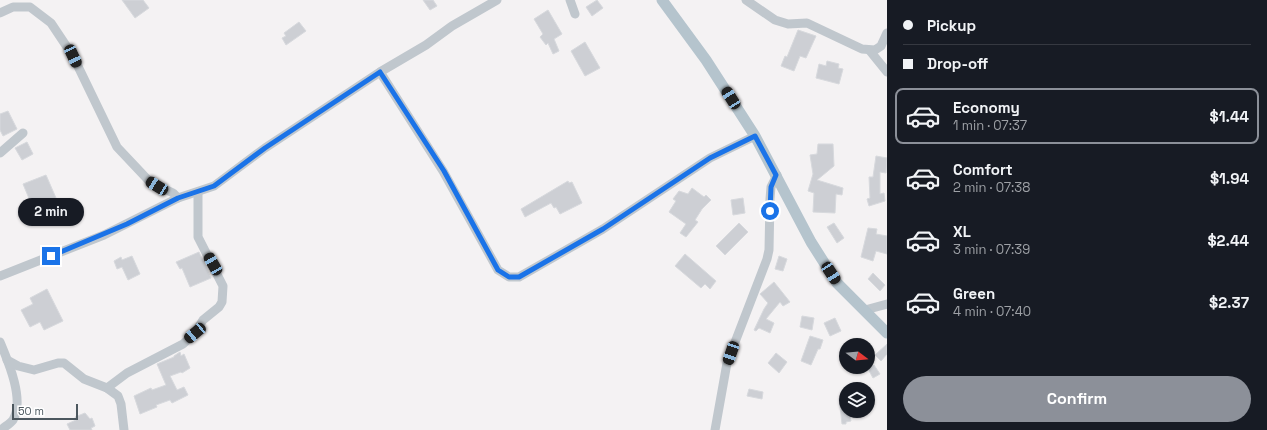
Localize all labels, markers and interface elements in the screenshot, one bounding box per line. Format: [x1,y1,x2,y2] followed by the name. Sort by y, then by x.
[927,16,976,35] text: Pickup
[62,43,84,69] car
[927,54,988,73] text: Drop-off
[720,85,742,111] car
[905,98,941,134] icon: car
[953,98,1020,117] text: Economy
[1210,107,1249,126] text: $1.44
[953,117,1027,134] text: 1 min · 07:37
[905,160,941,196] icon: car
[953,160,1013,179] text: Comfort
[1210,169,1249,188] text: $1.94
[144,175,170,197] car
[953,179,1030,196] text: 2 min · 07:38
[18,198,84,226] callout: 2 min
[761,202,779,220] route start
[34,203,68,220] text: 2 min
[905,222,941,258] icon: car
[953,222,971,241] text: XL
[1207,231,1249,250] text: $2.44
[953,241,1030,258] text: 3 min · 07:39
[42,247,60,265] route end
[202,251,224,277] car
[819,260,843,286] car
[905,284,941,320] icon: car
[953,284,995,303] text: Green
[1209,293,1249,312] text: $2.37
[953,303,1031,320] text: 4 min · 07:40
[182,321,208,345] car
[839,338,875,374] north arrow
[839,338,875,418] map controls
[721,340,741,366] car
[903,376,1251,422] button: Confirm
[839,382,875,418] button: layers
[12,402,78,421] scale bar
[18,404,44,418] text: 50 m

